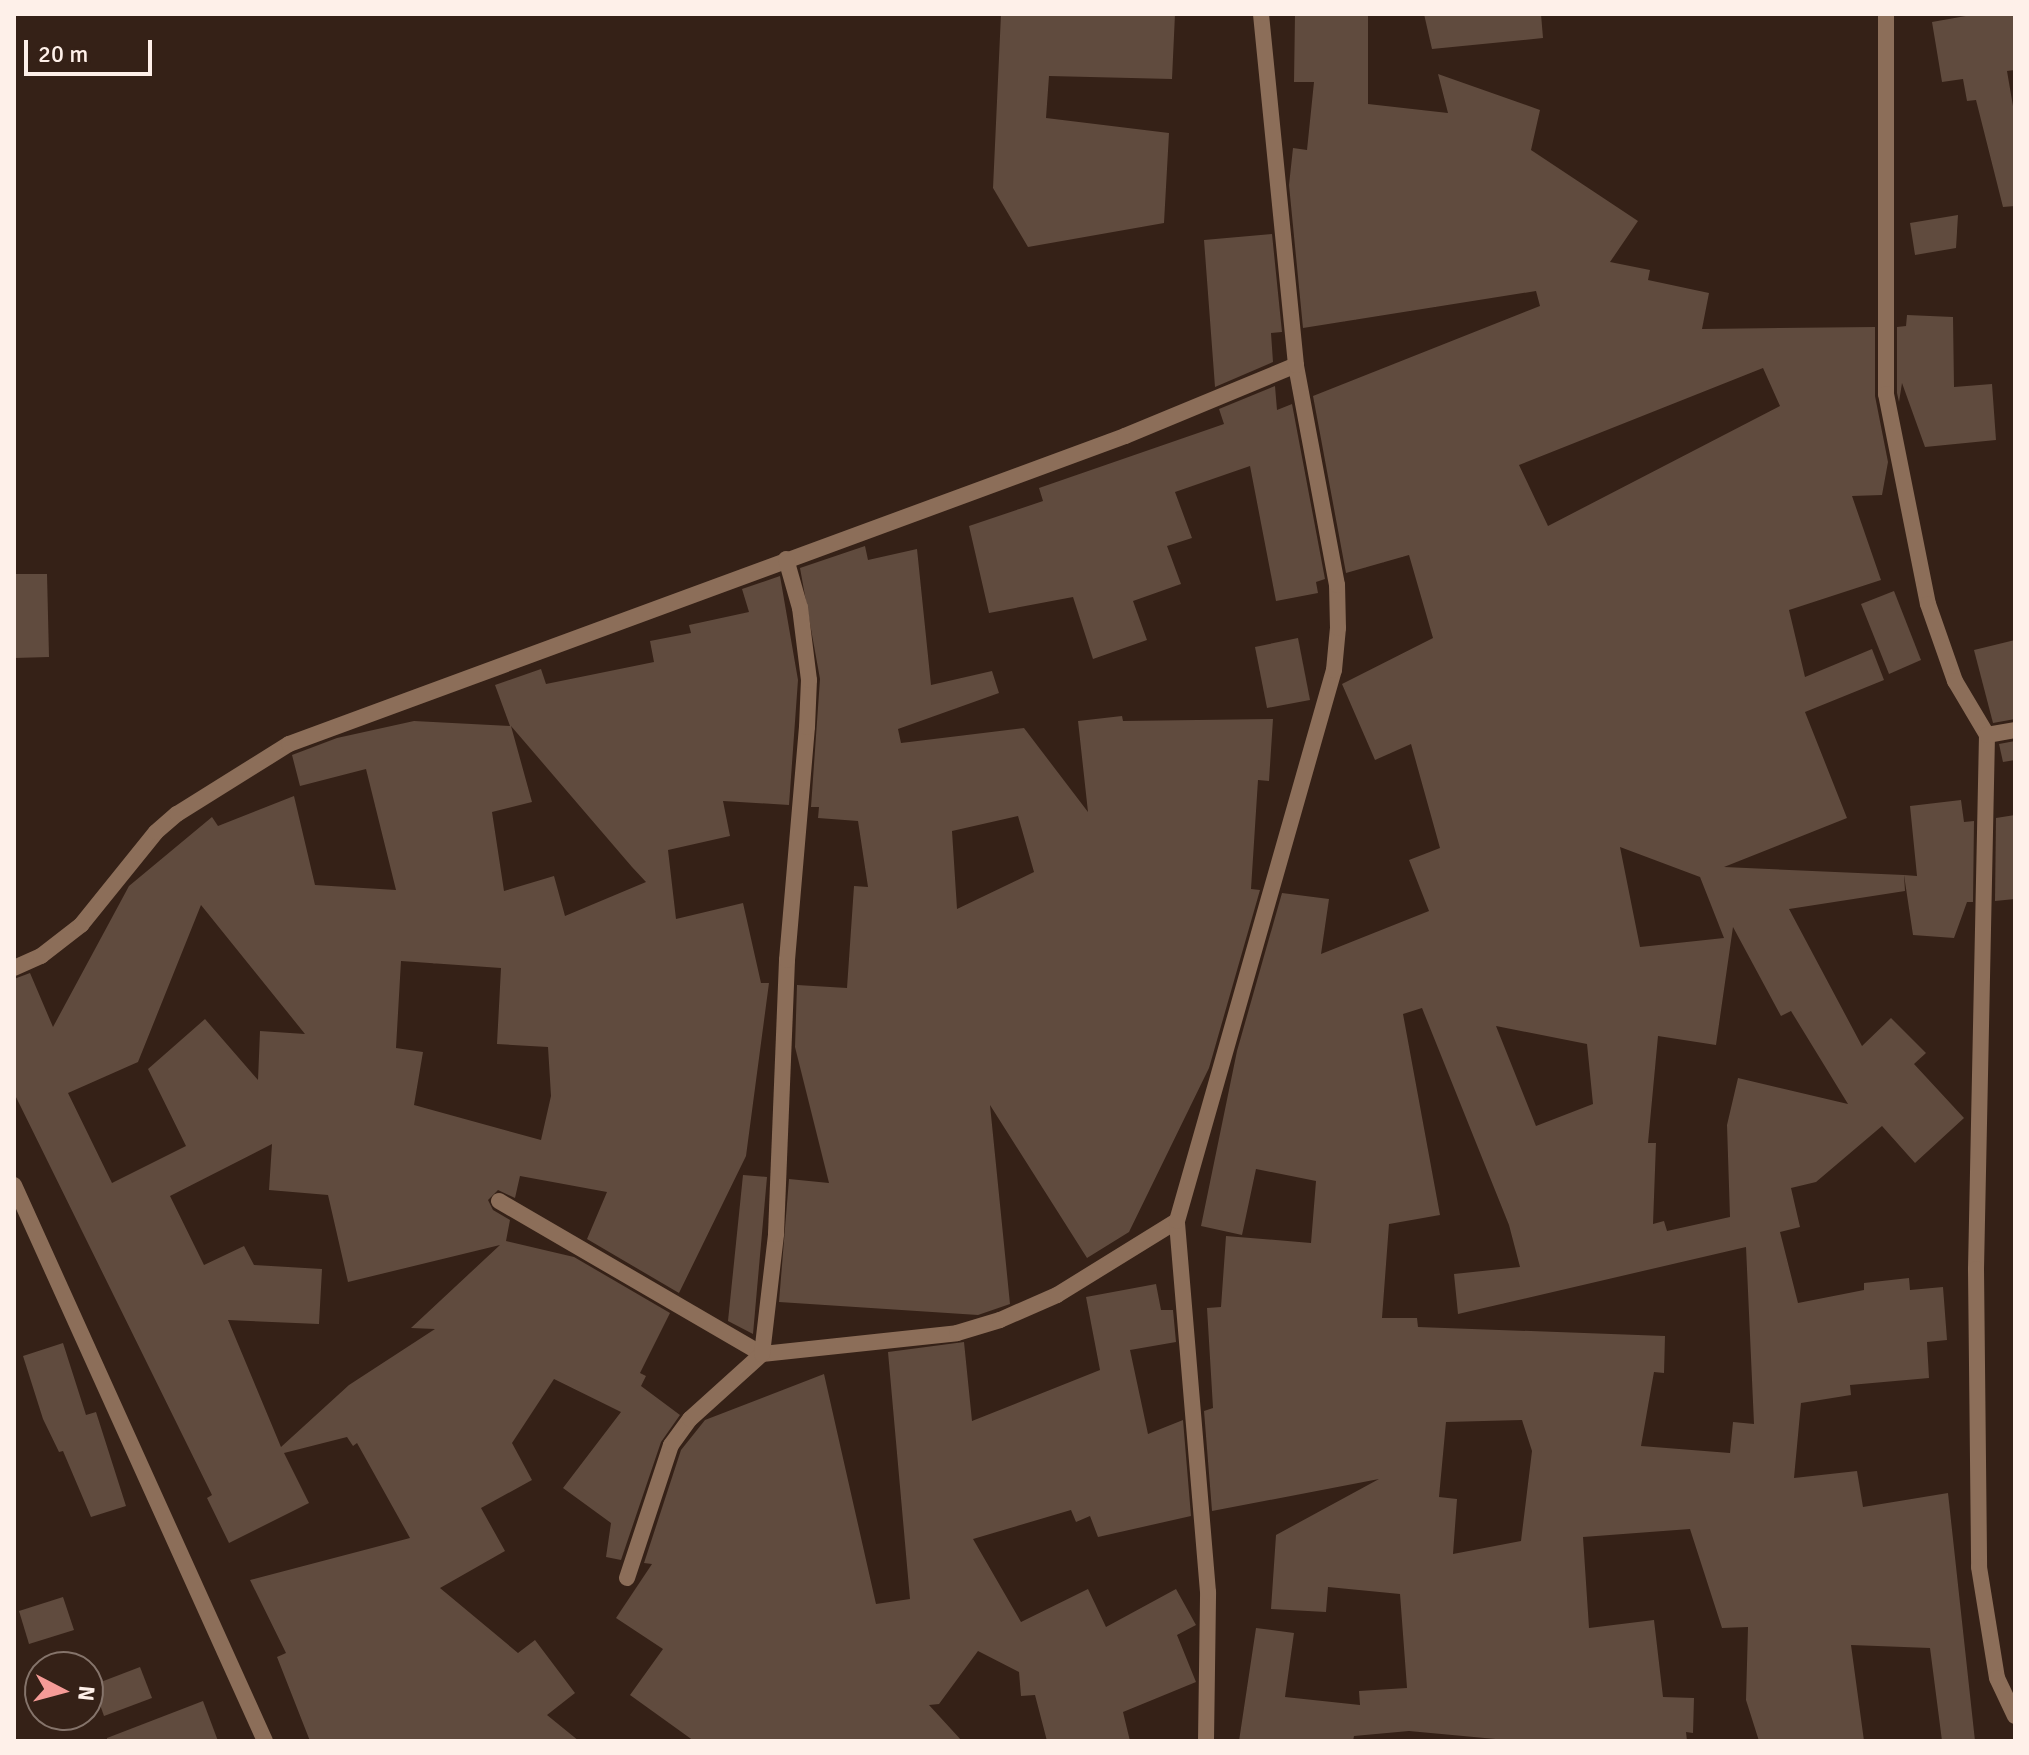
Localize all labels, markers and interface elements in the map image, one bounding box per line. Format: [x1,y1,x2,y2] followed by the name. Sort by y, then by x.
[28,24,156,74] scale bar
[38,39,88,69] text: 20 m
[24,1651,104,1731] north arrow
[72,1684,101,1702] text: N

